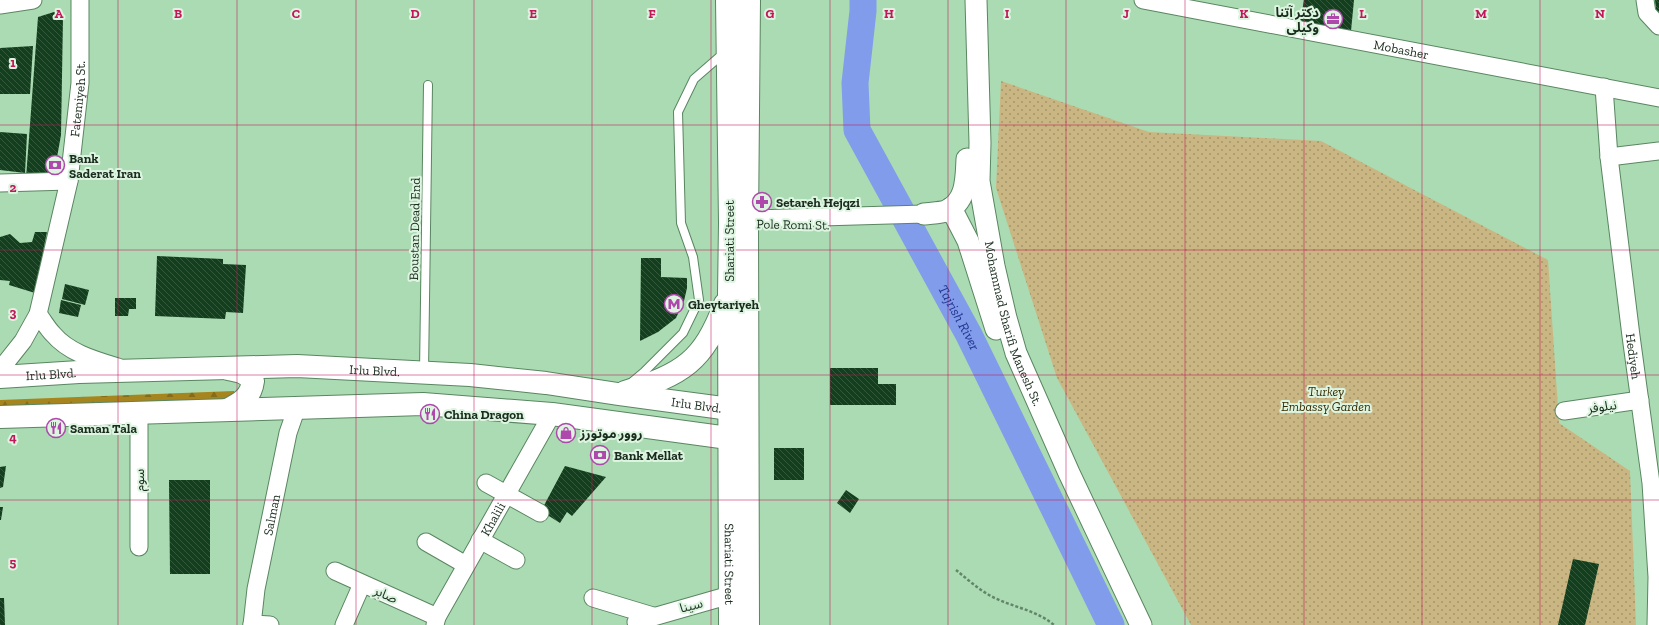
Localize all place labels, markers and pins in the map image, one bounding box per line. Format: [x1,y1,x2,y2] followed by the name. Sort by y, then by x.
[1275,5,1319,35] place label: دکتر آتنا وکیلی
[1322,8,1344,30] office icon: دکتر آتنا وکیلی
[69,151,141,181] place label: Bank Saderat Iran
[44,154,66,176] bank icon: Bank Saderat Iran
[751,191,773,213] pharmacy icon: Setareh Hejqzi
[776,195,860,211] place label: Setareh Hejqzi
[663,293,685,315] metro station icon: Gheytariyeh
[688,297,760,312] place label: Gheytariyeh
[419,403,441,425] restaurant icon: China Dragon
[444,407,524,422] place label: China Dragon
[45,417,67,439] restaurant icon: Saman Tala
[70,421,138,436] place label: Saman Tala
[555,422,577,444] shop icon: روور موتورز
[579,426,643,441] place label: روور موتورز
[589,444,611,466] bank icon: Bank Mellat
[614,448,684,463] place label: Bank Mellat

